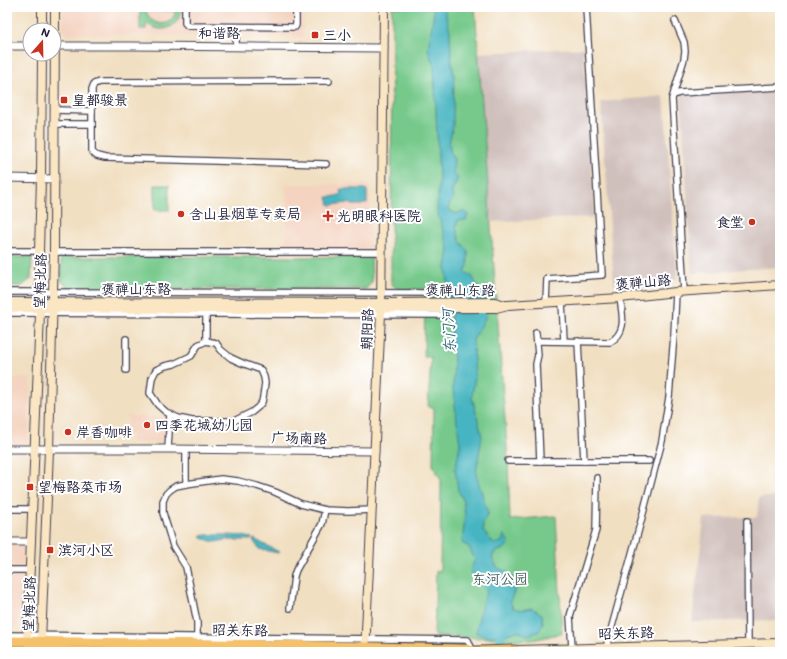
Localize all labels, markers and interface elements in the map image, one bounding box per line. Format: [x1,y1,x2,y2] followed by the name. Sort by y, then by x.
[22,22,62,62] north arrow
[198,23,240,42] street label: 和谐路
[39,24,52,41] text: N
[323,25,351,44] place label: 三小
[310,30,320,40] marker: 三小
[72,90,128,109] place label: 皇都骏景
[59,95,69,105] marker: 皇都骏景
[189,204,301,223] place label: 含山县烟草专卖局
[337,206,421,225] place label: 光明眼科医院
[176,209,186,219] marker: 含山县烟草专卖局
[322,210,334,222] marker: 光明眼科医院
[716,212,744,231] place label: 食堂
[747,217,757,227] marker: 食堂
[29,253,50,309] street label: 望梅北路
[614,270,672,293] street label: 褒禅山路
[101,279,171,298] street label: 褒禅山东路
[425,279,495,300] street label: 褒禅山东路
[437,305,459,354] water label: 东门河
[356,308,377,350] street label: 朝阳路
[155,415,253,434] place label: 四季花城幼儿园
[142,420,152,430] marker: 四季花城幼儿园
[76,422,132,441] place label: 岸香咖啡
[63,427,73,437] marker: 岸香咖啡
[271,428,327,447] street label: 广场南路
[38,477,122,496] place label: 望梅路菜市场
[25,482,35,492] marker: 望梅路菜市场
[58,540,114,559] place label: 滨河小区
[45,545,55,555] marker: 滨河小区
[472,569,528,588] park label: 东河公园
[18,576,39,632] street label: 望梅北路
[212,620,268,639] street label: 昭关东路
[598,622,654,643] street label: 昭关东路

